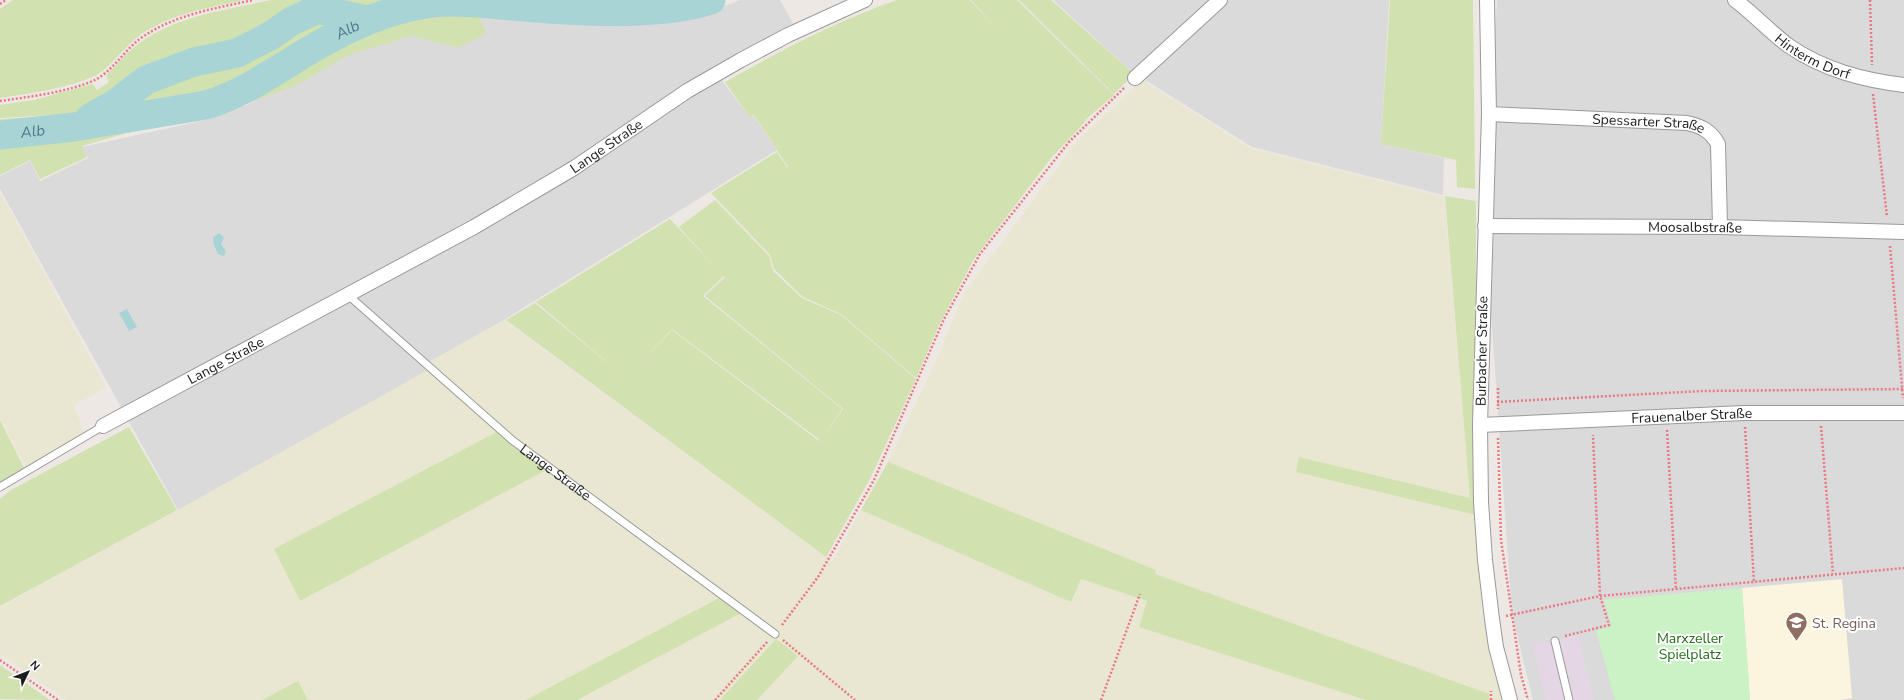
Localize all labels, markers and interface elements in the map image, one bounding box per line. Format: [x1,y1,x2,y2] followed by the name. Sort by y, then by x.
[331,15,363,44] water label: Alb
[1771,29,1853,84] street label: Hinterm Dorf
[1592,109,1709,138] street label: Spessarter Straße
[566,115,646,178] street label: Lange Straße
[19,120,46,143] water label: Alb
[1648,217,1742,237] street label: Moosalbstraße
[1472,296,1492,406] street label: Burbacher Straße
[184,332,267,389] street label: Lange Straße
[1631,403,1752,428] street label: Frauenalber Straße
[516,439,595,505] street label: Lange Straße
[1784,610,1810,643] school or university icon: St. Regina
[1812,614,1876,633] place label: St. Regina
[1657,629,1723,664] park label: Marxzeller Spielplatz
[8,652,48,692] north arrow
[27,657,43,674] text: N

